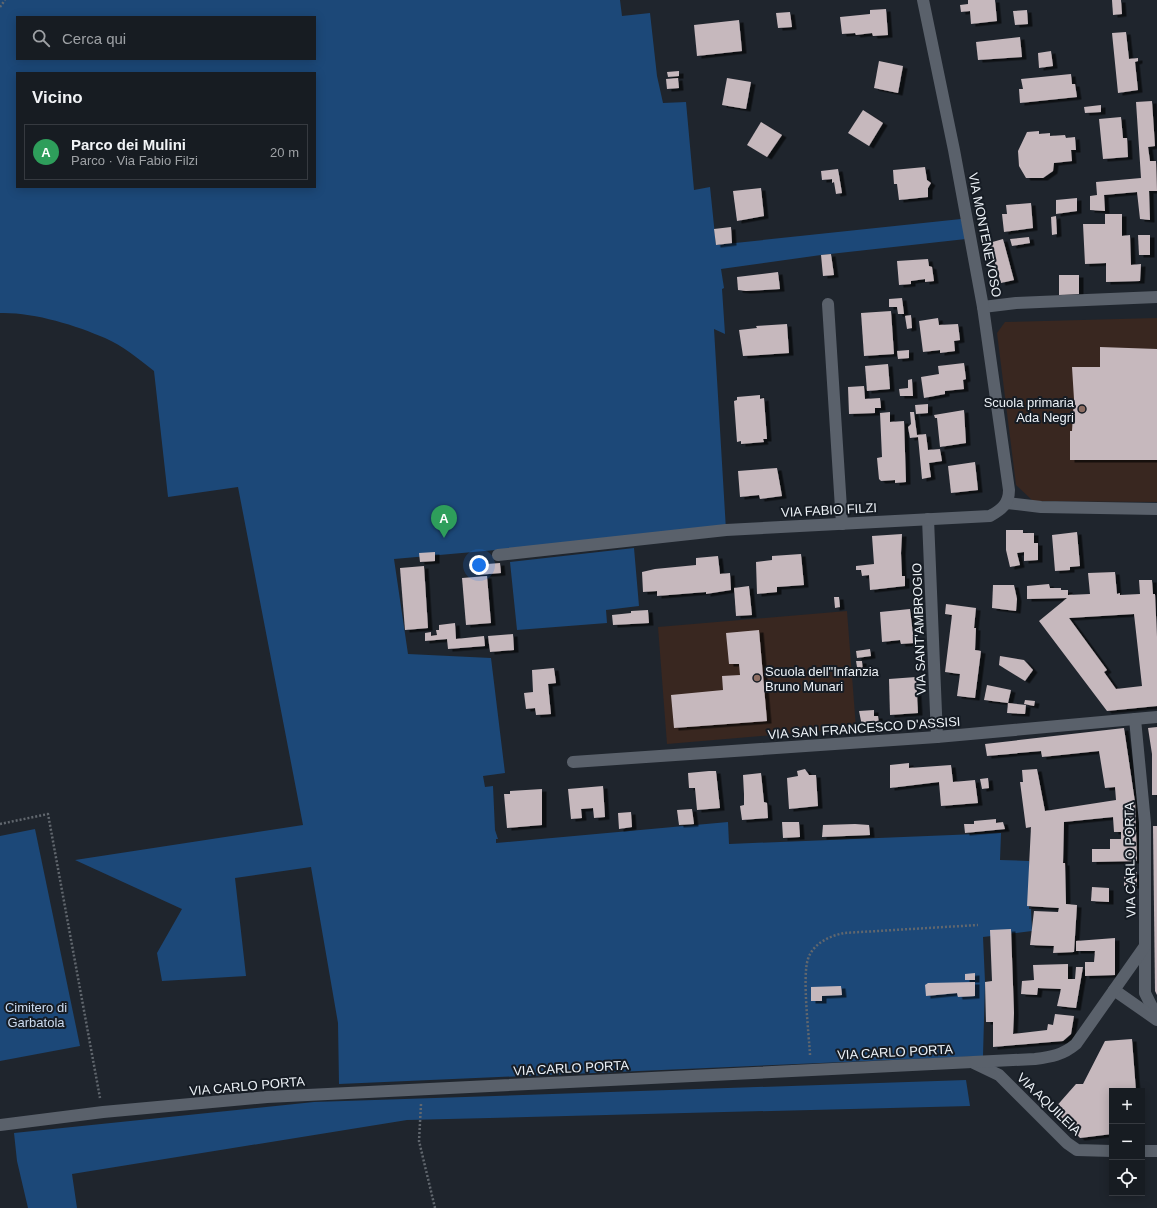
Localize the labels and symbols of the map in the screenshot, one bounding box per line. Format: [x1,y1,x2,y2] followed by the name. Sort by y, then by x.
[966,172,1004,298] street label: VIA MONTENEVOSO
[984,395,1075,425] place label: Scuola primaria Ada Negri
[1077,404,1087,414] marker: Scuola primaria Ada Negri
[781,500,877,520] street label: VIA FABIO FILZI
[431,505,457,538] pin: A
[469,555,489,575] your location
[909,563,929,695] street label: VIA SANT'AMBROGIO
[765,664,880,694] place label: Scuola dell"Infanzia Bruno Munari
[752,673,762,683] marker: Scuola dell"Infanzia Bruno Munari
[767,714,961,742] street label: VIA SAN FRANCESCO D'ASSISI
[1121,802,1139,918] street label: VIA CARLO PORTA
[5,1000,67,1030] park label: Cimitero di Garbatola
[837,1041,954,1063] street label: VIA CARLO PORTA
[513,1057,630,1079] street label: VIA CARLO PORTA
[1014,1070,1084,1138] street label: VIA AQUILEIA
[189,1073,306,1099] street label: VIA CARLO PORTA

